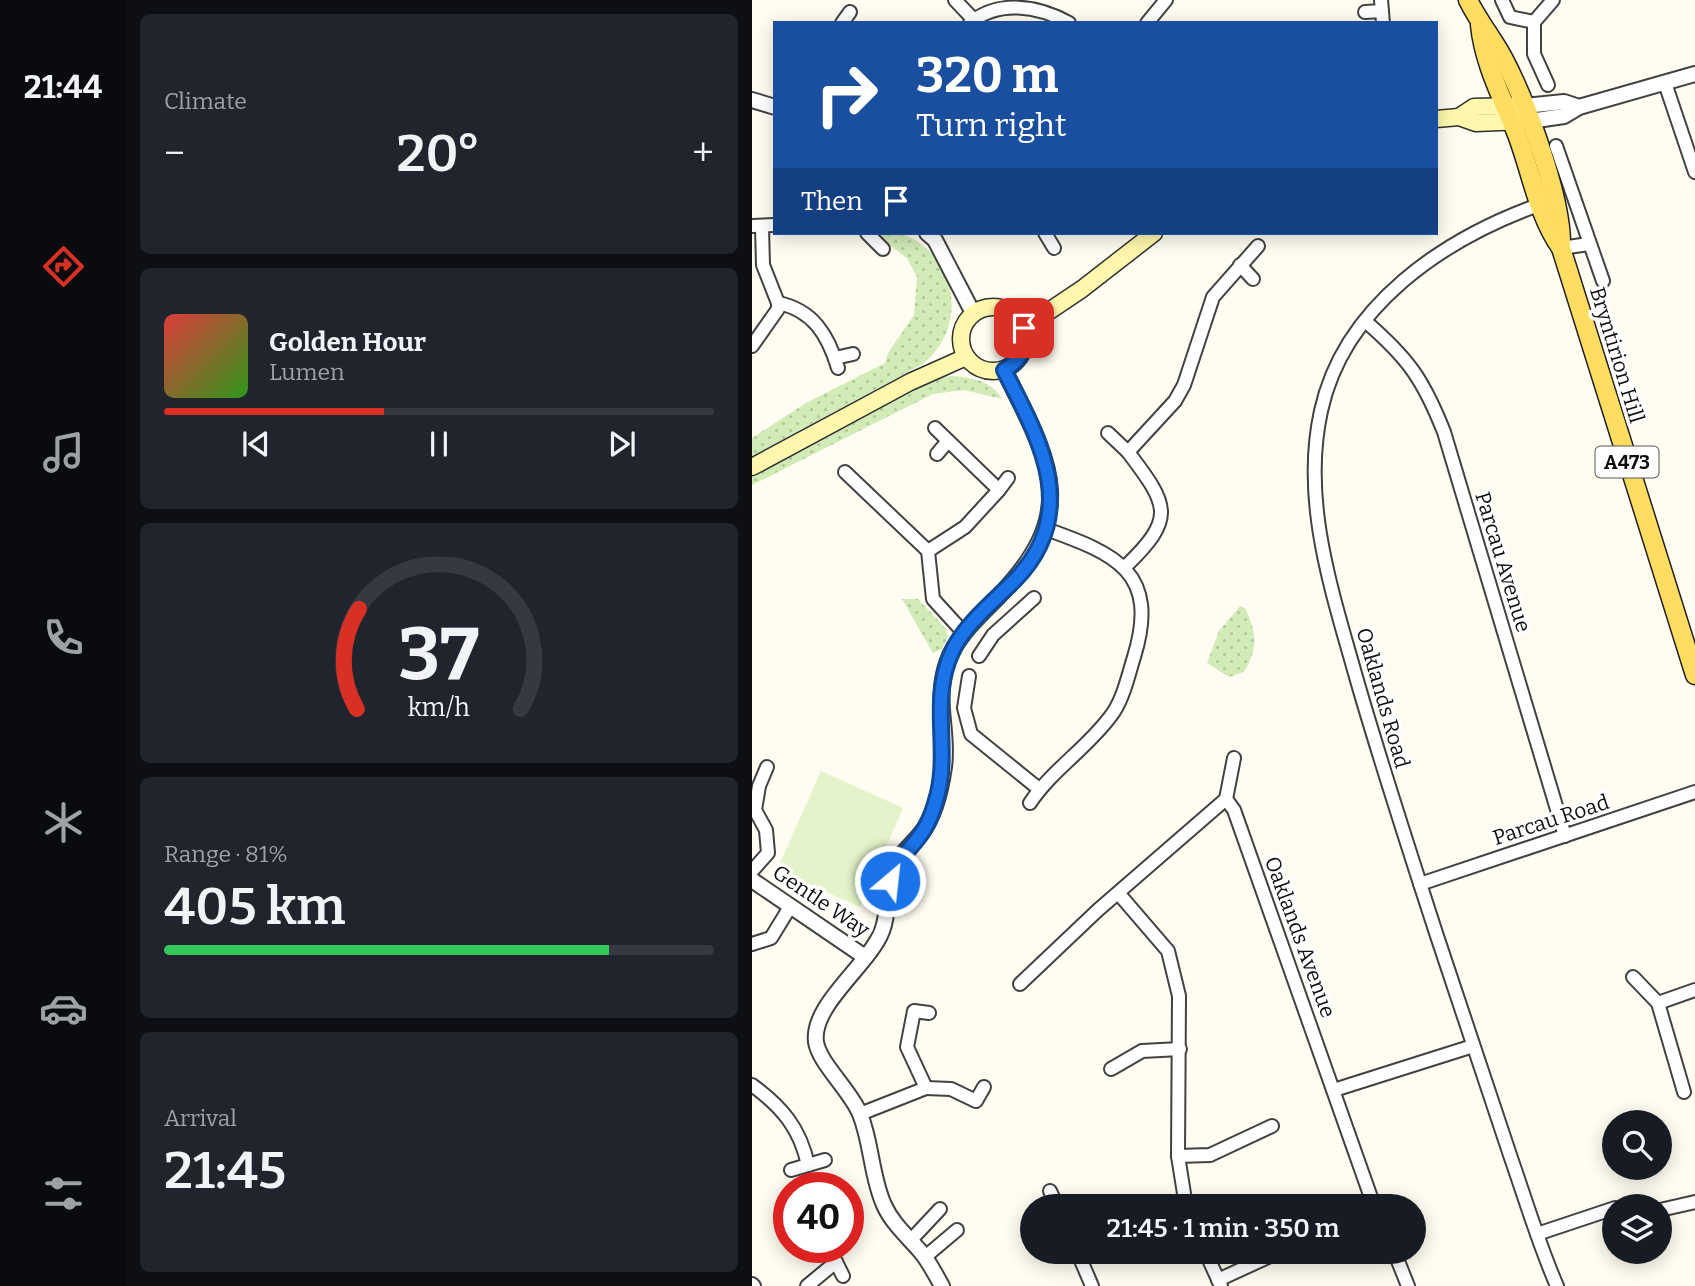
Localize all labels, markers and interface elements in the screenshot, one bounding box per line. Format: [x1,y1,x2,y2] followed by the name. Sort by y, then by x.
[916,46,1059,105] text: 320 m
[801,49,892,140] icon: right
[24,68,102,106] text: 21:44
[164,87,247,115] text: Climate
[916,106,1067,144] text: Turn right
[396,122,481,185] text: 20°
[164,130,185,176] text: −
[692,130,714,176] text: +
[877,182,915,220] icon: arrive
[801,186,863,217] text: Then
[39,242,88,291] icon: directions
[1584,284,1650,426] street label: Bryntirion Hill
[994,298,1054,358] pin
[1005,309,1043,347] icon: arrive
[269,327,426,358] text: Golden Hour
[269,358,345,386] text: Lumen
[237,425,275,463] icon: previous
[420,425,458,463] icon: pause
[603,425,641,463] icon: next
[39,428,88,477] icon: music
[1596,446,1658,477] road number: A473
[1469,489,1537,635] street label: Parcau Avenue
[398,611,480,698] text: 37
[39,613,88,662] icon: phone
[1351,625,1415,771] street label: Oaklands Road
[408,693,470,723] text: km/h
[1490,789,1612,851] street label: Parcau Road
[39,798,88,847] icon: climate
[164,840,288,868] text: Range · 81%
[853,844,927,918] position arrow
[1259,853,1341,1021] street label: Oaklands Avenue
[768,859,875,943] street label: Gentle Way
[164,875,346,938] text: 405 km
[39,984,88,1033] icon: car
[164,1104,237,1132] text: Arrival
[1602,1110,1672,1264] map controls
[1602,1110,1672,1180] button: search
[164,1139,286,1202] text: 21:45
[39,1169,88,1218] icon: filters
[773,1172,864,1263] speed limit sign: 40
[1602,1194,1672,1264] button: layers
[1107,1213,1339,1244] text: 21:45 · 1 min · 350 m

